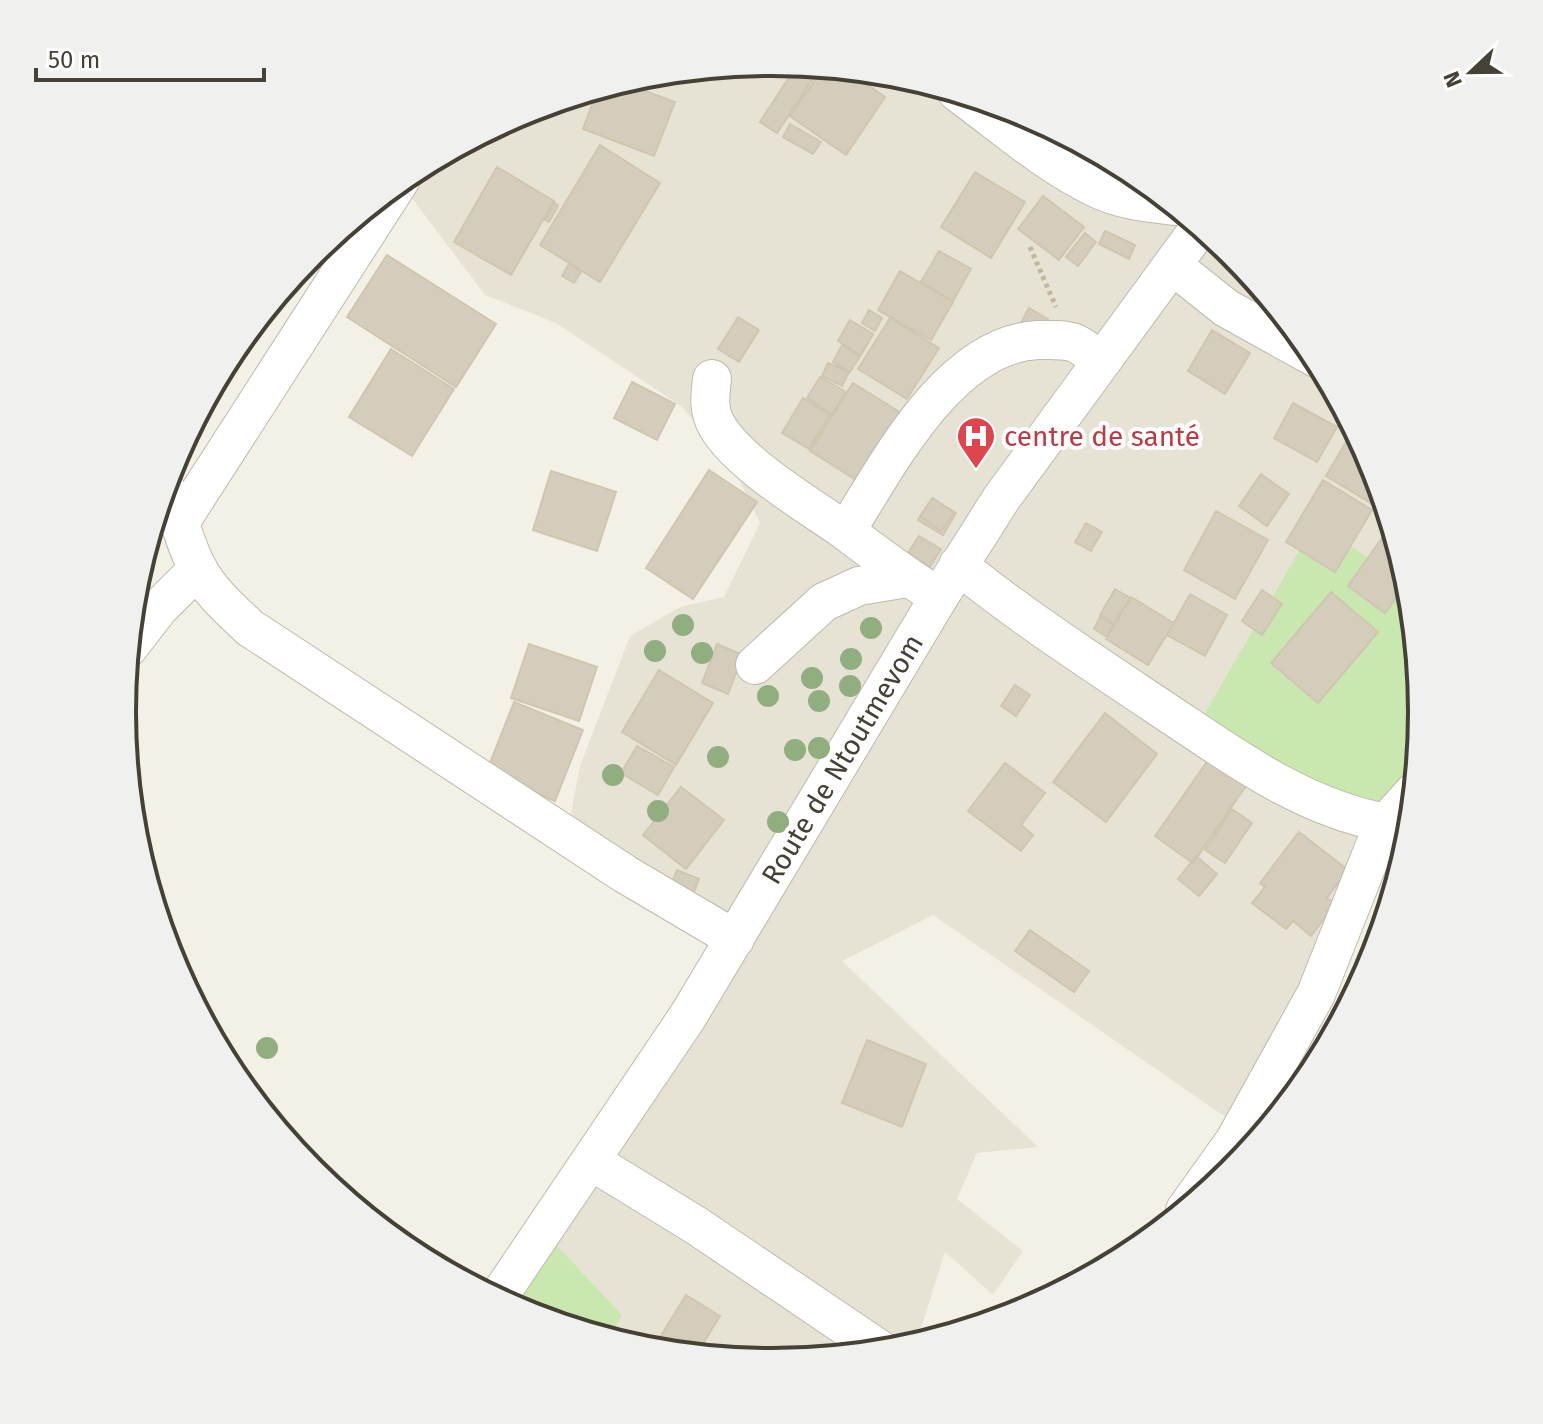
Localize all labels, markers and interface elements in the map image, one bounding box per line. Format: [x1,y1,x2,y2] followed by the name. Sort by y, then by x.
[36,32,264,82] scale bar
[1431,32,1511,112] north arrow
[48,46,100,74] text: 50 m
[1438,67,1468,91] text: N
[955,415,997,470] hospital icon: centre de santé
[1004,420,1200,453] place label: centre de santé
[755,628,930,890] street label: Route de Ntoutmevom

